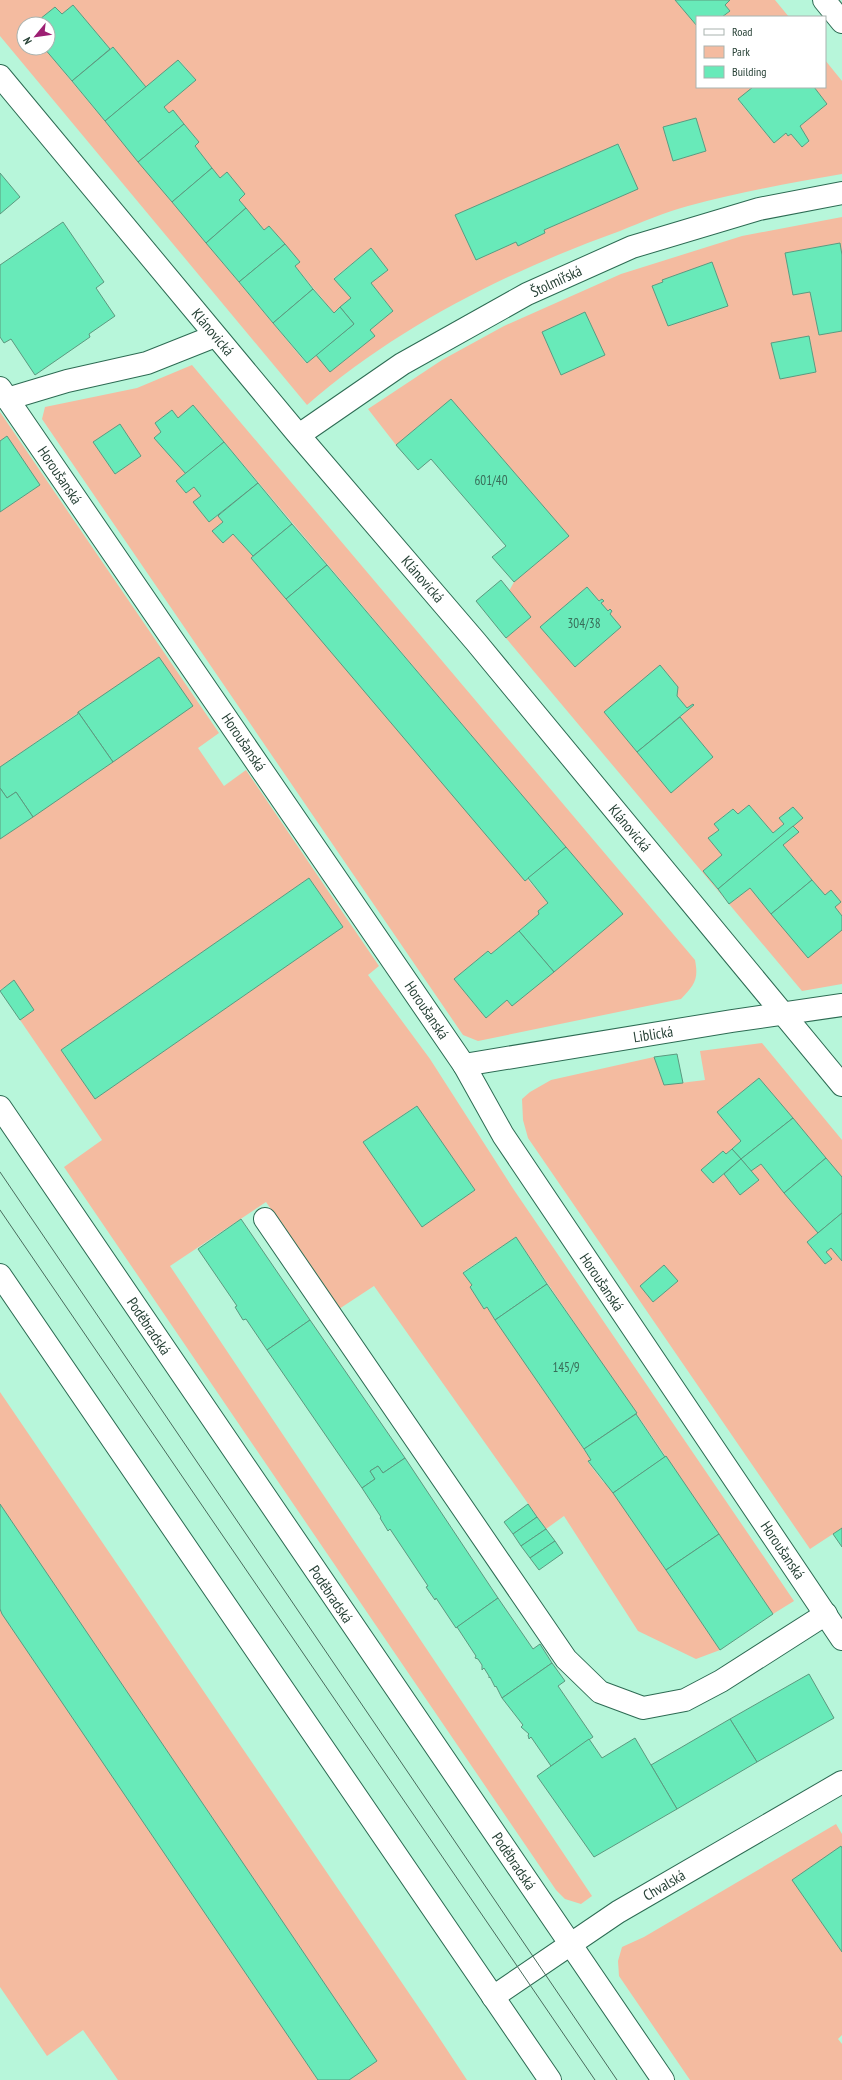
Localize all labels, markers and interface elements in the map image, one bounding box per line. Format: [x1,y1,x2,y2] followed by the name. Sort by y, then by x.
[16,16,56,56] north arrow
[696,16,826,88] legend
[732,24,752,39] text: Road
[20,35,35,47] text: N
[732,44,750,59] text: Park
[732,64,767,79] text: Building
[527,261,585,301] street label: Štolmířská
[188,304,238,360] street label: Klánovická
[34,442,86,508] street label: Horoušanská
[474,472,508,489] house number: 601/40
[397,552,449,606] street label: Klánovická
[567,615,601,632] house number: 304/38
[218,709,270,775] street label: Horoušanská
[605,800,655,856] street label: Klánovická
[401,977,453,1043] street label: Horoušanská
[632,1021,674,1047] street label: Liblická
[576,1249,628,1315] street label: Horoušanská
[123,1294,175,1358] street label: Poděbradská
[552,1359,580,1376] house number: 145/9
[757,1517,809,1583] street label: Horoušanská
[305,1562,357,1626] street label: Poděbradská
[488,1829,540,1893] street label: Poděbradská
[639,1865,689,1905] street label: Chvalská

